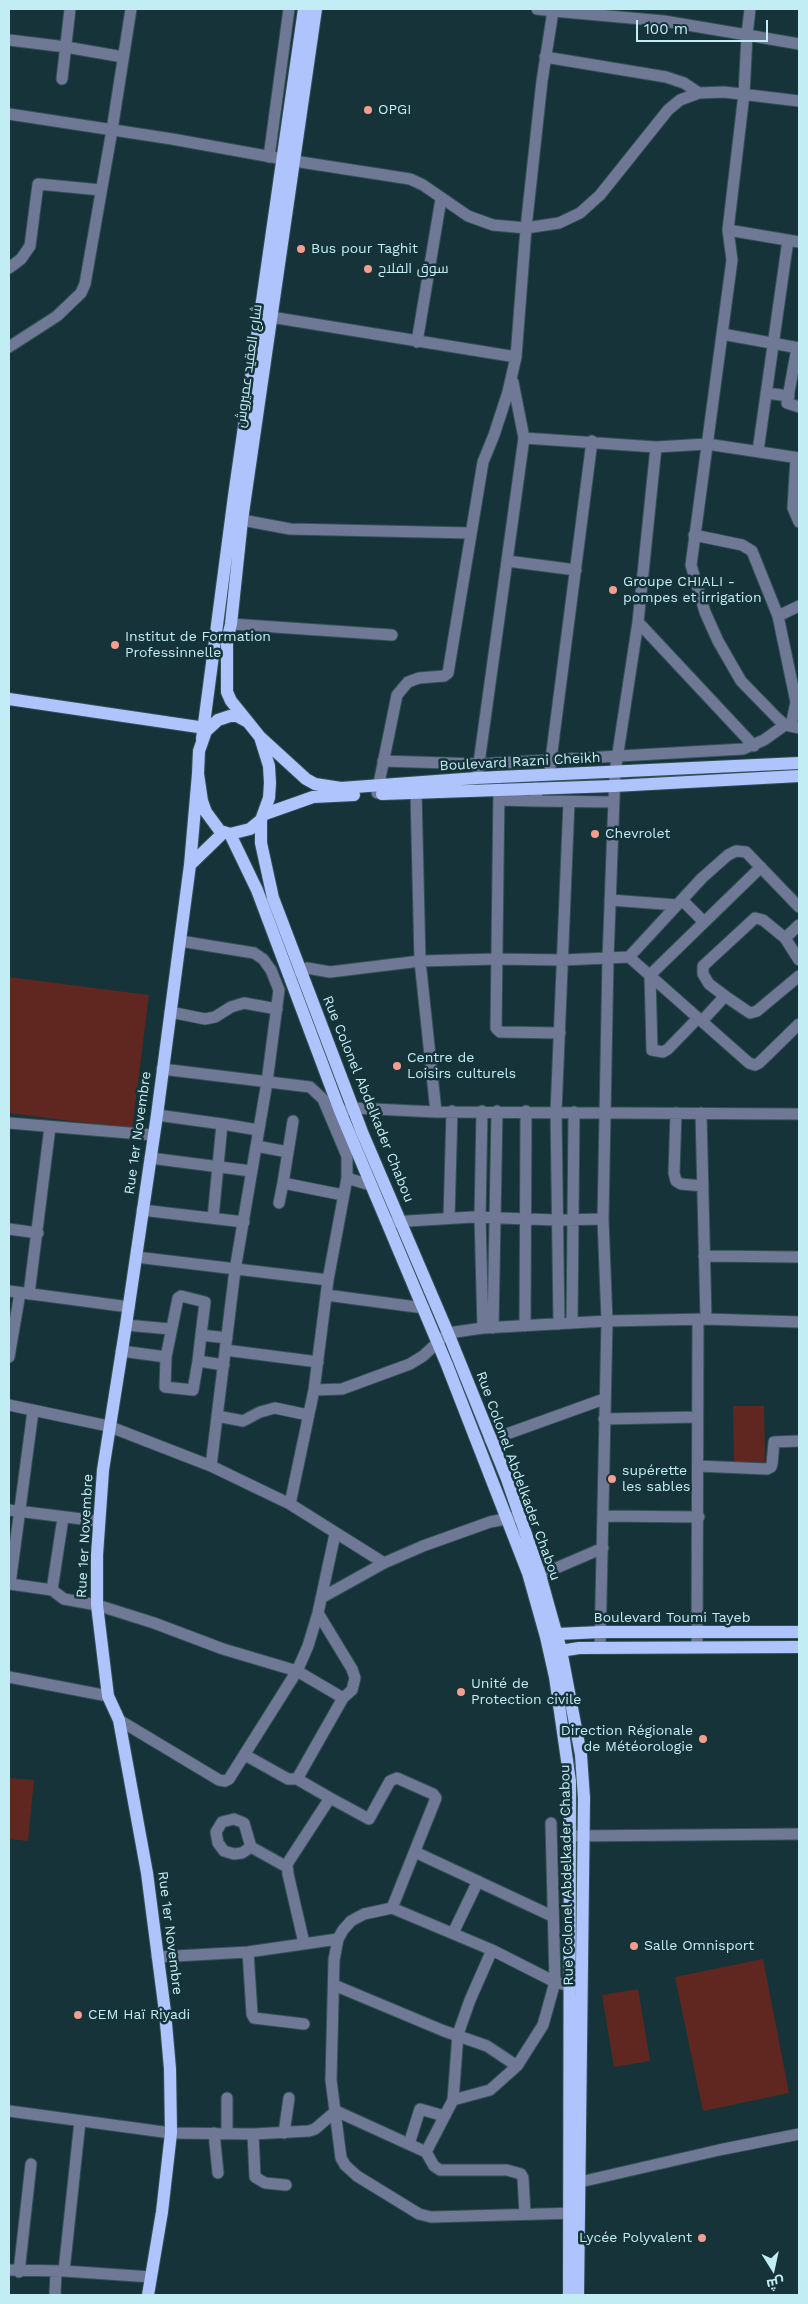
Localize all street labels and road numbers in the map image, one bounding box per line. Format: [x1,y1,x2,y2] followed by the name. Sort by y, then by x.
[232,303,266,429] street label: شارع العقيد عميروش
[439,749,601,775] street label: Boulevard Razni Cheikh
[319,993,417,1205] street label: Rue Colonel Abdelkader Chabou
[121,1070,155,1196] street label: Rue 1er Novembre
[472,1369,564,1583] street label: Rue Colonel Abdelkader Chabou
[73,1474,97,1598] street label: Rue 1er Novembre
[594,1610,750,1626] street label: Boulevard Toumi Tayeb
[557,1764,577,1986] street label: Rue Colonel Abdelkader Chabou
[154,1870,186,1996] street label: Rue 1er Novembre

